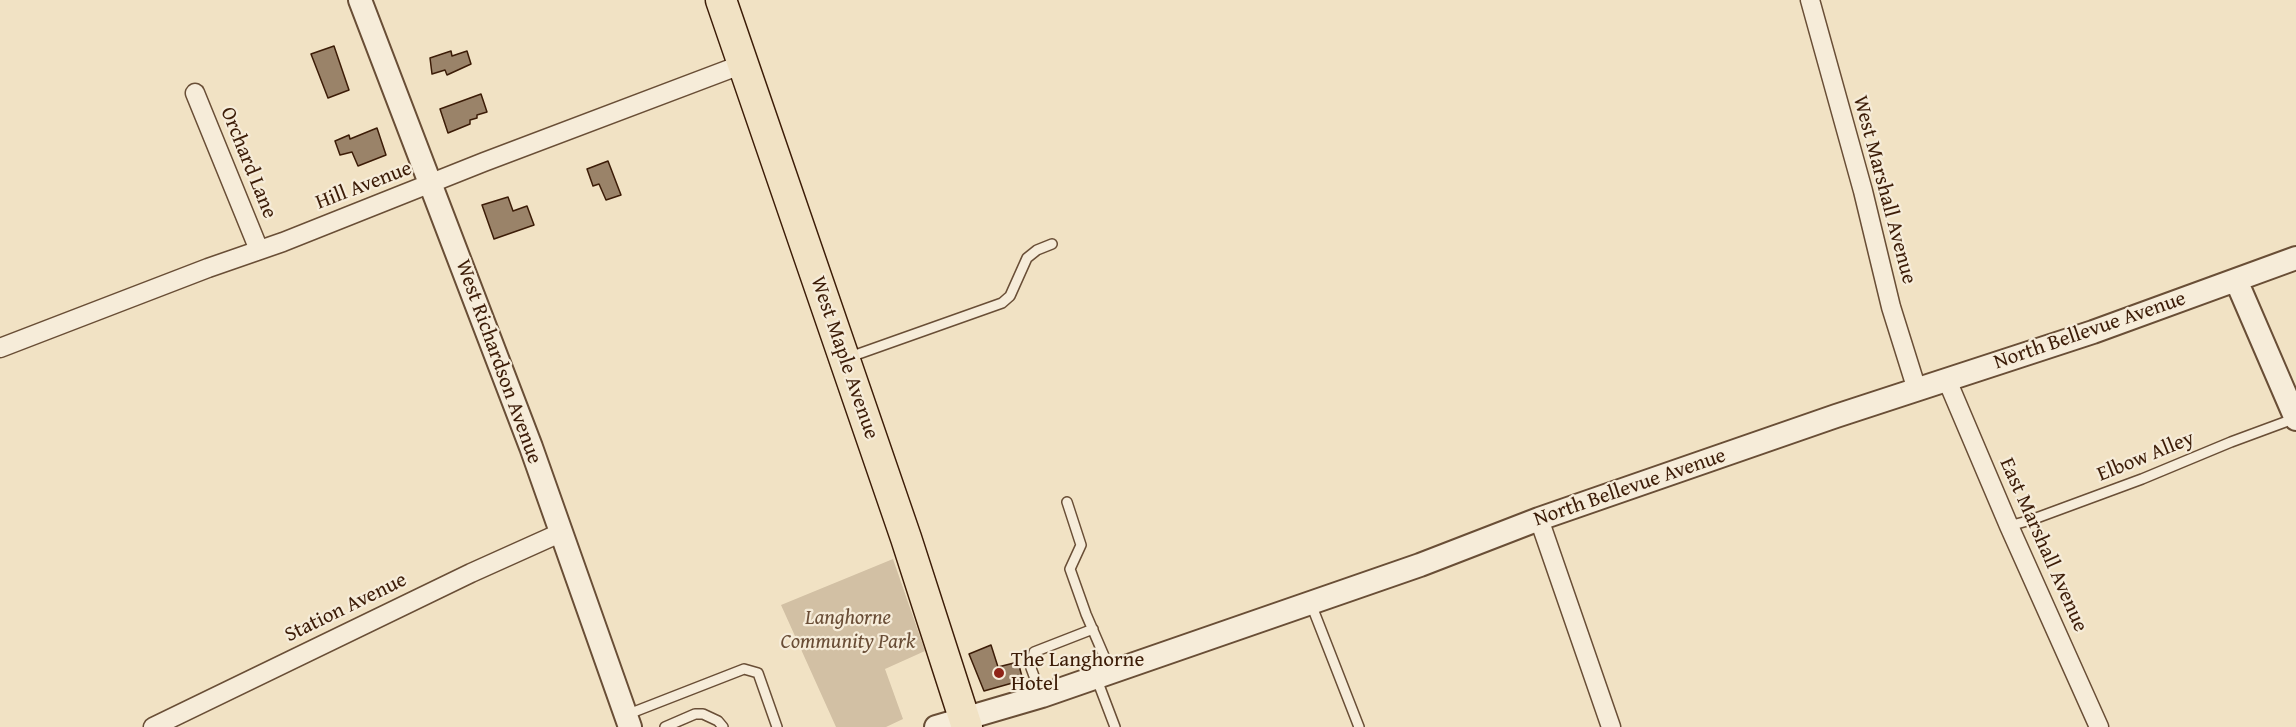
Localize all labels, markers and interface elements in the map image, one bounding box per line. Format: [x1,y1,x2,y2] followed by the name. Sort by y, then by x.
[1847,93,1921,287] street label: West Marshall Avenue
[214,104,282,222] street label: Orchard Lane
[312,156,416,216] street label: Hill Avenue
[449,256,547,468] street label: West Richardson Avenue
[804,273,884,443] street label: West Maple Avenue
[1991,286,2189,376] street label: North Bellevue Avenue
[2094,426,2198,488] street label: Elbow Alley
[1531,443,1729,533] street label: North Bellevue Avenue
[1993,454,2093,636] street label: East Marshall Avenue
[281,568,411,648] street label: Station Avenue
[781,606,915,656] park label: Langhorne Community Park
[1011,648,1144,698] place label: The Langhorne Hotel
[992,666,1006,680] marker: The Langhorne Hotel

